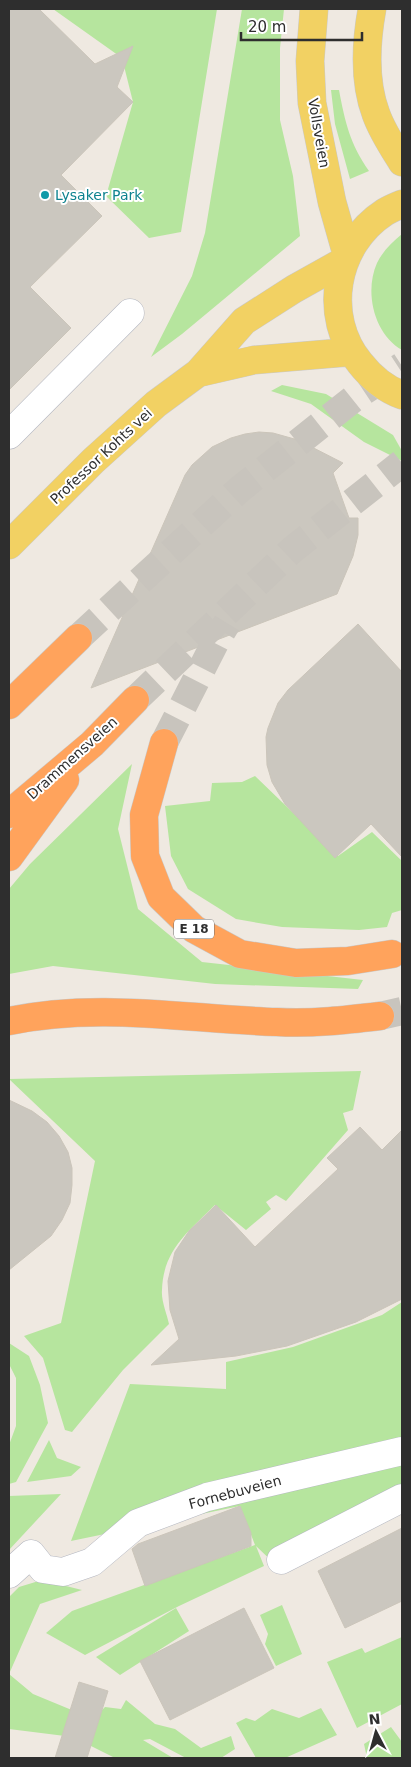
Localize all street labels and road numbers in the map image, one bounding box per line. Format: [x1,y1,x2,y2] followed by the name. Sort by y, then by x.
[305,97,333,169] street label: Vollsveien
[47,405,155,507] street label: Professor Kohts vei
[24,713,120,803] street label: Drammensveien
[174,920,214,939] road number: E 18
[187,1472,283,1512] street label: Fornebuveien

